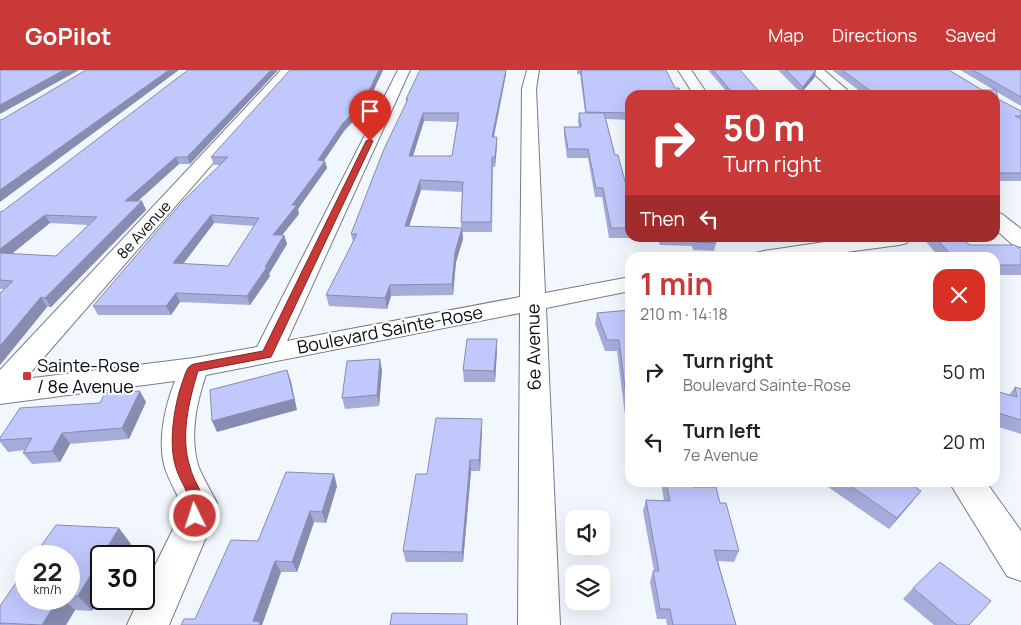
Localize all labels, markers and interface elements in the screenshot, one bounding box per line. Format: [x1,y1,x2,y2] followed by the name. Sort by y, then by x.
[25,19,111,52] text: GoPilot
[768,23,804,47] text: Map
[832,23,917,47] text: Directions
[945,23,996,47] text: Saved
[349,90,391,141] pin
[356,97,384,125] icon: arrive
[723,104,805,152] text: 50 m
[640,110,705,175] icon: right
[723,149,821,179] text: Turn right
[112,196,176,263] street label: 8e Avenue
[695,205,723,233] icon: left
[640,206,685,232] text: Then
[640,263,713,304] text: 1 min
[933,269,985,321] button: close
[295,299,485,359] street label: Boulevard Sainte-Rose
[520,303,546,391] street label: 6e Avenue
[640,303,728,325] text: 210 m · 14:18
[683,348,773,374] text: Turn right
[37,353,140,398] place label: Sainte-Rose / 8e Avenue
[640,358,668,386] icon: right
[943,359,985,385] text: 50 m
[21,370,33,382] marker: Sainte-Rose / 8e Avenue
[683,374,851,396] text: Boulevard Sainte-Rose
[683,418,761,444] text: Turn left
[640,428,668,456] icon: left
[943,429,985,455] text: 20 m
[683,444,758,466] text: 7e Avenue
[168,489,220,541] position arrow
[565,510,610,610] map controls
[565,510,610,555] button: sound
[90,545,155,610] speed limit sign: 30
[33,554,62,589] text: 22
[565,565,610,610] button: layers
[34,581,61,598] text: km/h

